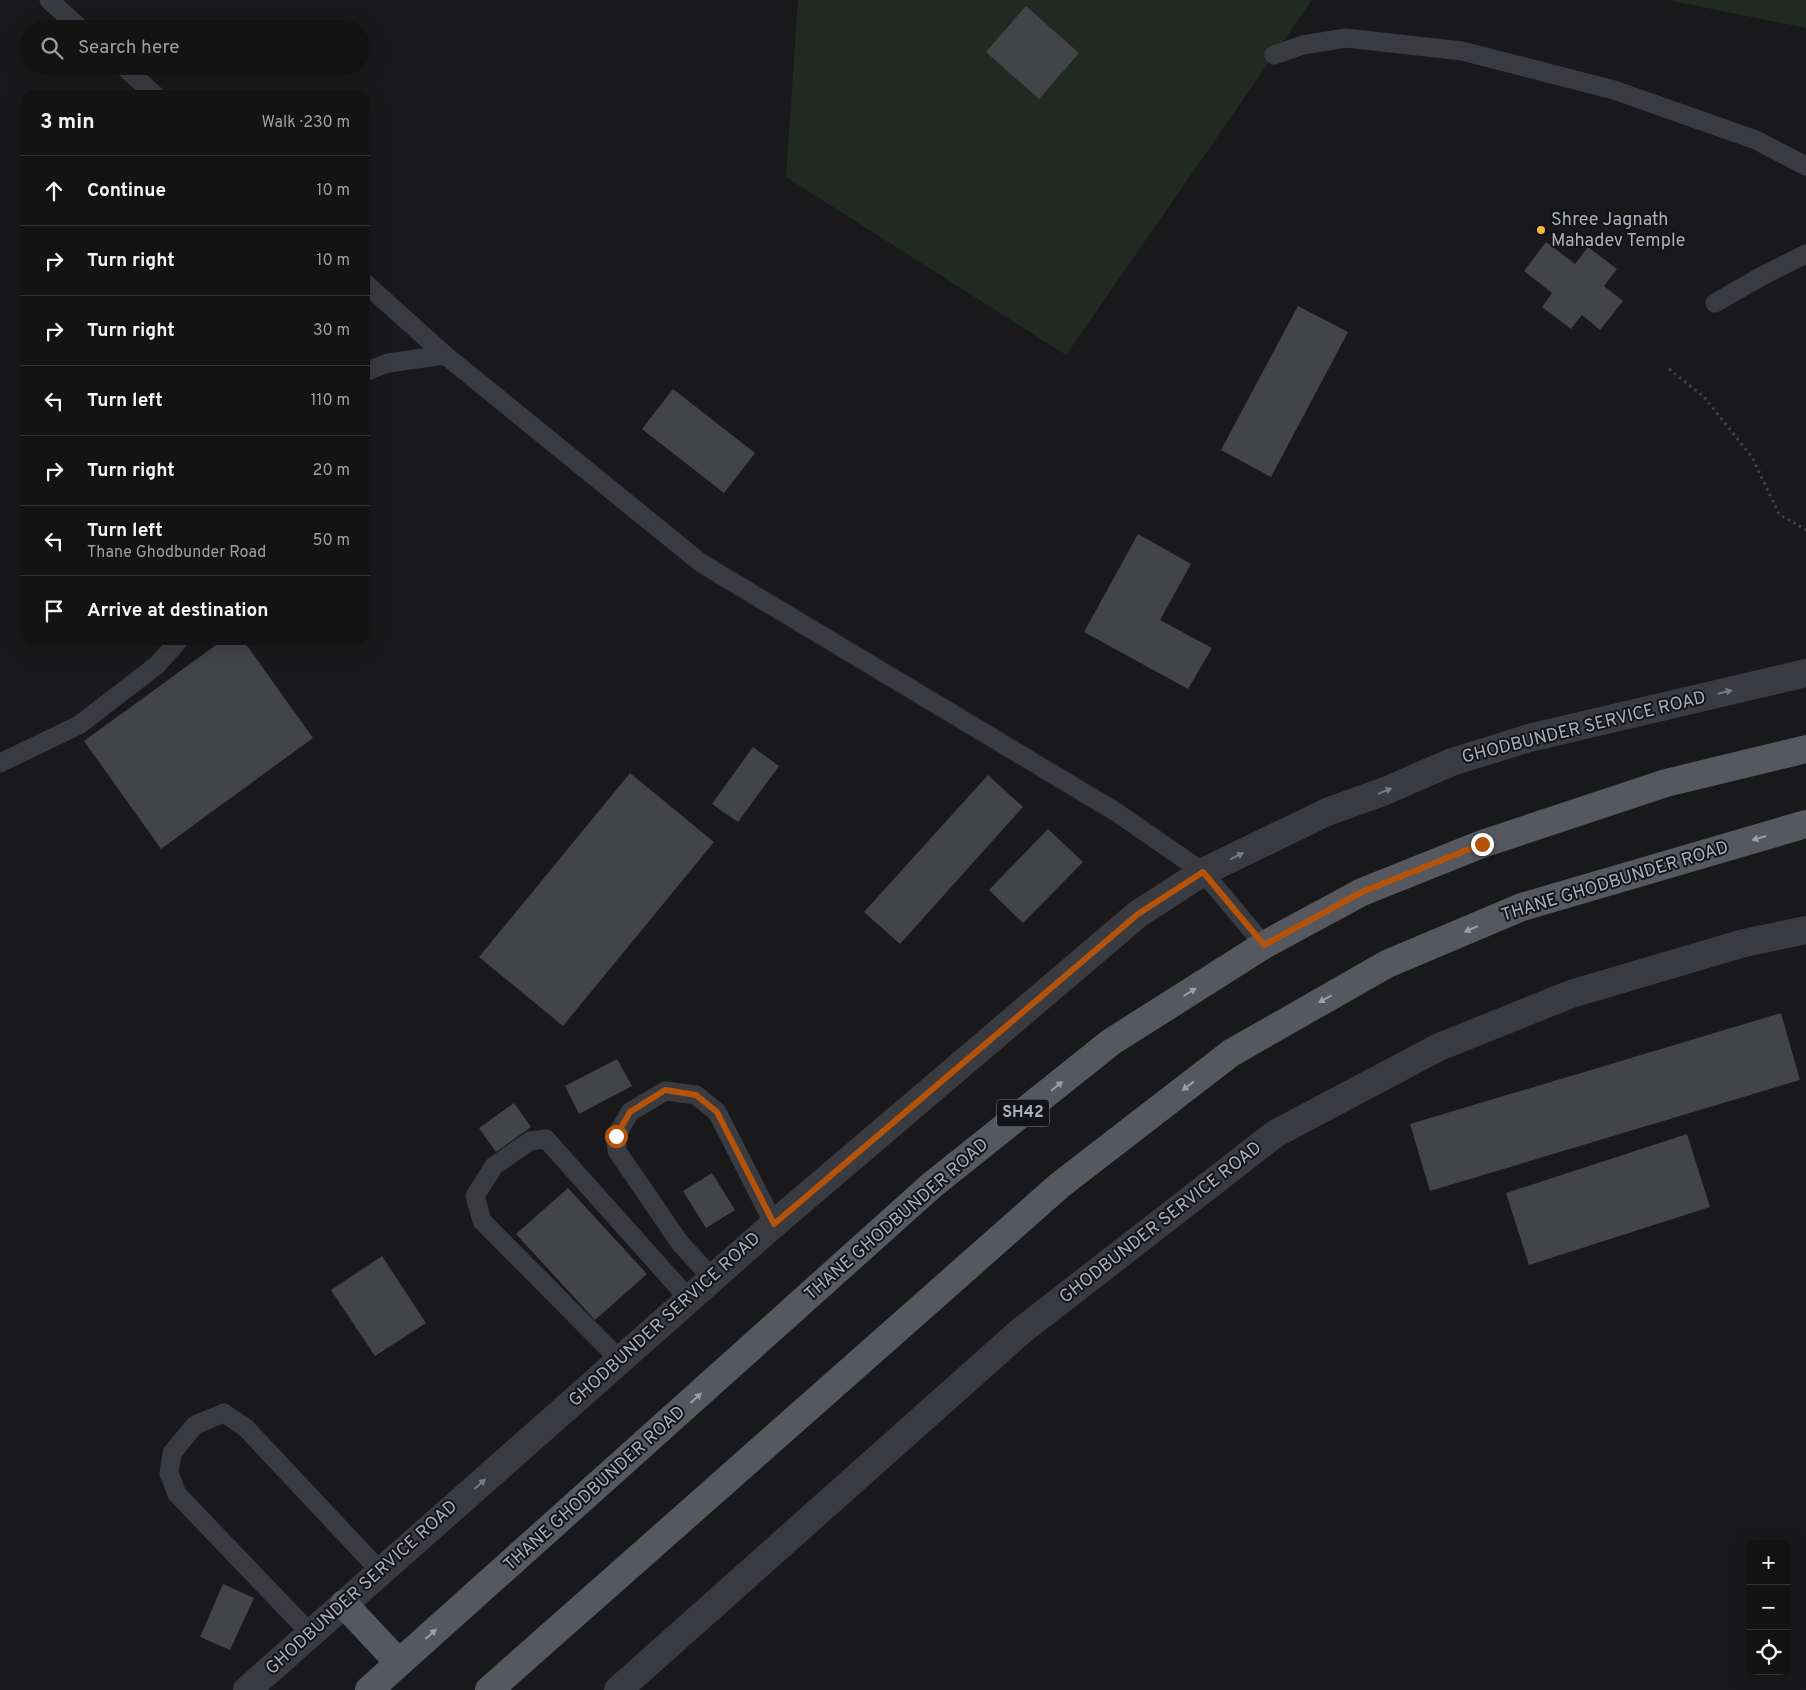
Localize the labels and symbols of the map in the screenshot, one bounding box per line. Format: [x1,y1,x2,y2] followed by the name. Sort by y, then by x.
[1551,209,1685,253] place label: Shree Jagnath Mahadev Temple
[1535,224,1547,236] marker: Shree Jagnath Mahadev Temple
[1460,687,1708,769] street label: GHODBUNDER SERVICE ROAD
[1718,688,1733,696] one-way arrow
[1378,787,1393,795] one-way arrow
[1471,833,1494,856] route end
[1752,834,1767,842] one-way arrow
[1499,836,1731,928] street label: THANE GHODBUNDER ROAD
[1230,852,1244,860] one-way arrow
[1464,925,1478,933] one-way arrow
[1183,987,1196,997] one-way arrow
[1318,995,1332,1004] one-way arrow
[1050,1080,1063,1091] one-way arrow
[1181,1081,1195,1091] one-way arrow
[997,1100,1049,1126] road number: SH42
[605,1125,628,1148] route start
[800,1134,994,1306] street label: THANE GHODBUNDER ROAD
[1055,1137,1267,1309] street label: GHODBUNDER SERVICE ROAD
[564,1228,766,1412] street label: GHODBUNDER SERVICE ROAD
[690,1393,703,1404] one-way arrow
[499,1401,691,1577] street label: THANE GHODBUNDER ROAD
[474,1479,486,1490] one-way arrow
[261,1496,463,1680] street label: GHODBUNDER SERVICE ROAD
[425,1629,438,1640] one-way arrow

